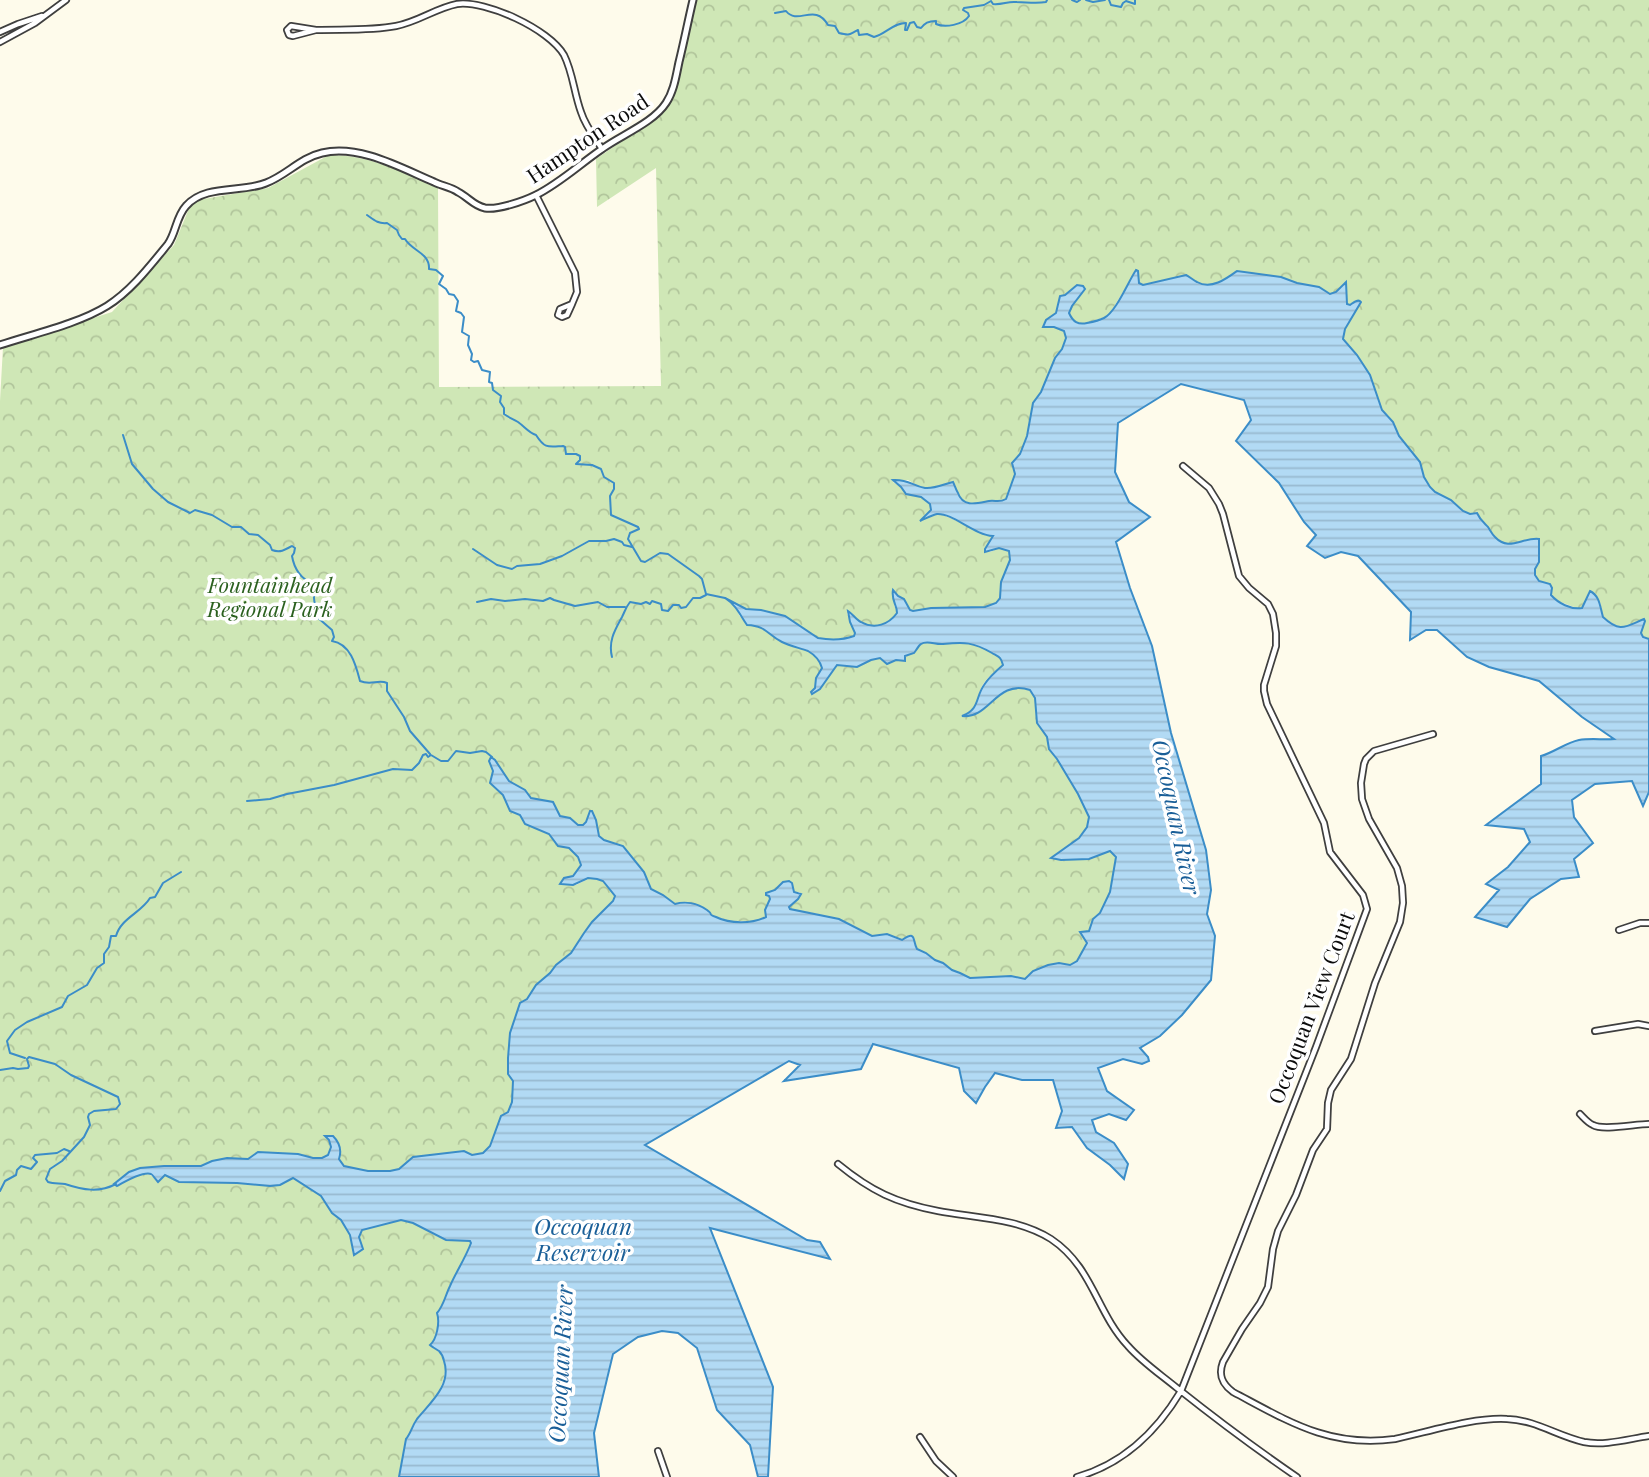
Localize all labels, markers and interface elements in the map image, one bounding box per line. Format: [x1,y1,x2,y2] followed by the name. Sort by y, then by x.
[520,86,653,189] street label: Hampton Road
[206,570,333,622] park label: Fountainhead Regional Park
[1146,736,1209,898] water label: Occoquan River
[1260,906,1360,1108] street label: Occoquan View Court
[534,1210,632,1267] water label: Occoquan Reservoir
[540,1283,579,1444] water label: Occoquan River

